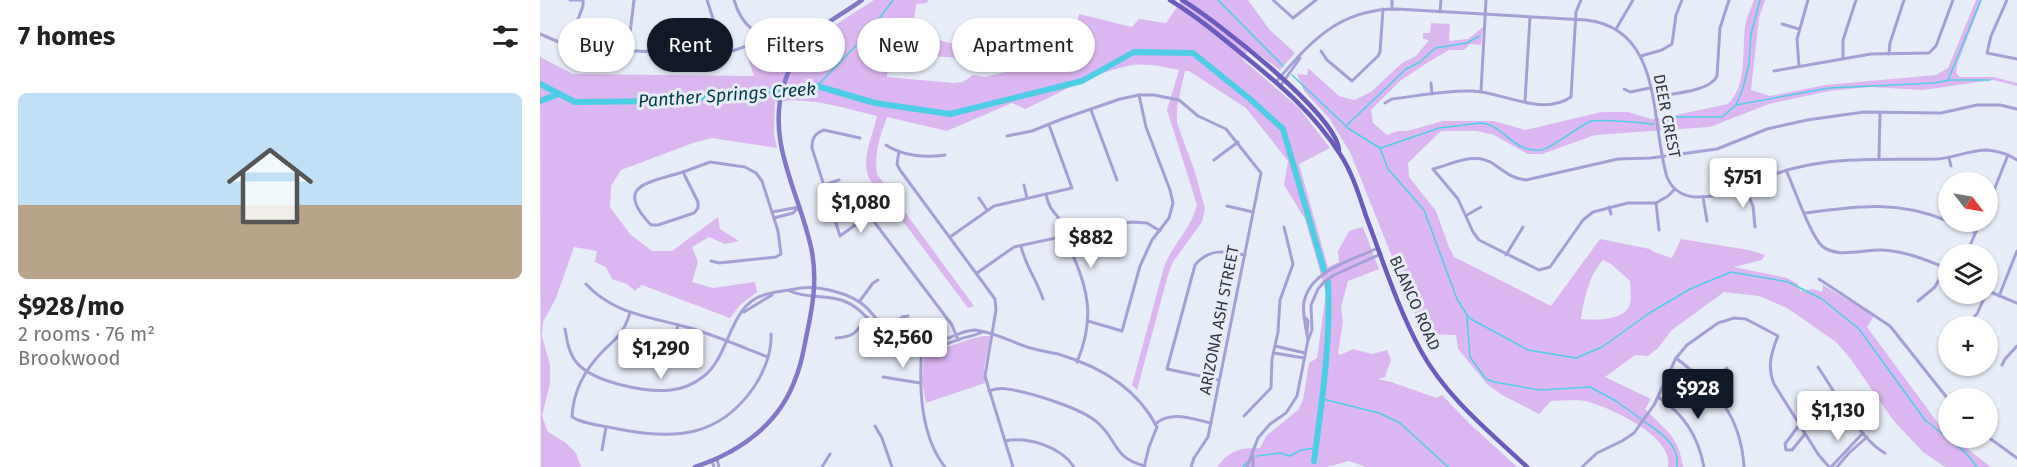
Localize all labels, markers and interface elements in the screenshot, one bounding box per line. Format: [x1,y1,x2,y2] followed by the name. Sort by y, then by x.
[558,18,635,72] chip: Buy
[647,18,733,72] chip: Rent
[745,18,845,72] chip: Filters
[857,18,940,72] chip: New
[952,18,1095,72] chip: Apartment
[489,20,522,53] icon: filters
[18,21,115,52] text: 7 homes
[1650,72,1685,160] street label: DEER CREST
[637,78,817,112] water label: Panther Springs Creek
[216,132,324,240] icon: home
[1707,158,1779,209] pin: $751
[1724,165,1762,189] text: $751
[1938,172,1998,232] north arrow
[1938,172,1998,448] map controls
[812,183,910,234] pin: $1,080
[831,190,891,214] text: $1,080
[1055,218,1127,269] pin: $882
[1069,225,1113,249] text: $882
[1195,243,1243,396] street label: ARIZONA ASH STREET
[1938,244,1998,304] button: layers
[1386,253,1444,353] street label: BLANCO ROAD
[18,291,124,322] text: $928/mo
[1938,316,1998,376] button: +
[854,318,952,369] pin: $2,560
[18,322,155,346] text: 2 rooms · 76 m²
[873,325,933,349] text: $2,560
[612,329,710,380] pin: $1,290
[632,336,690,360] text: $1,290
[18,346,121,370] text: Brookwood
[1662,369,1734,420] pin: $928
[1676,376,1720,400] text: $928
[1938,388,1998,448] button: −
[1789,391,1887,442] pin: $1,130
[1811,398,1865,422] text: $1,130

